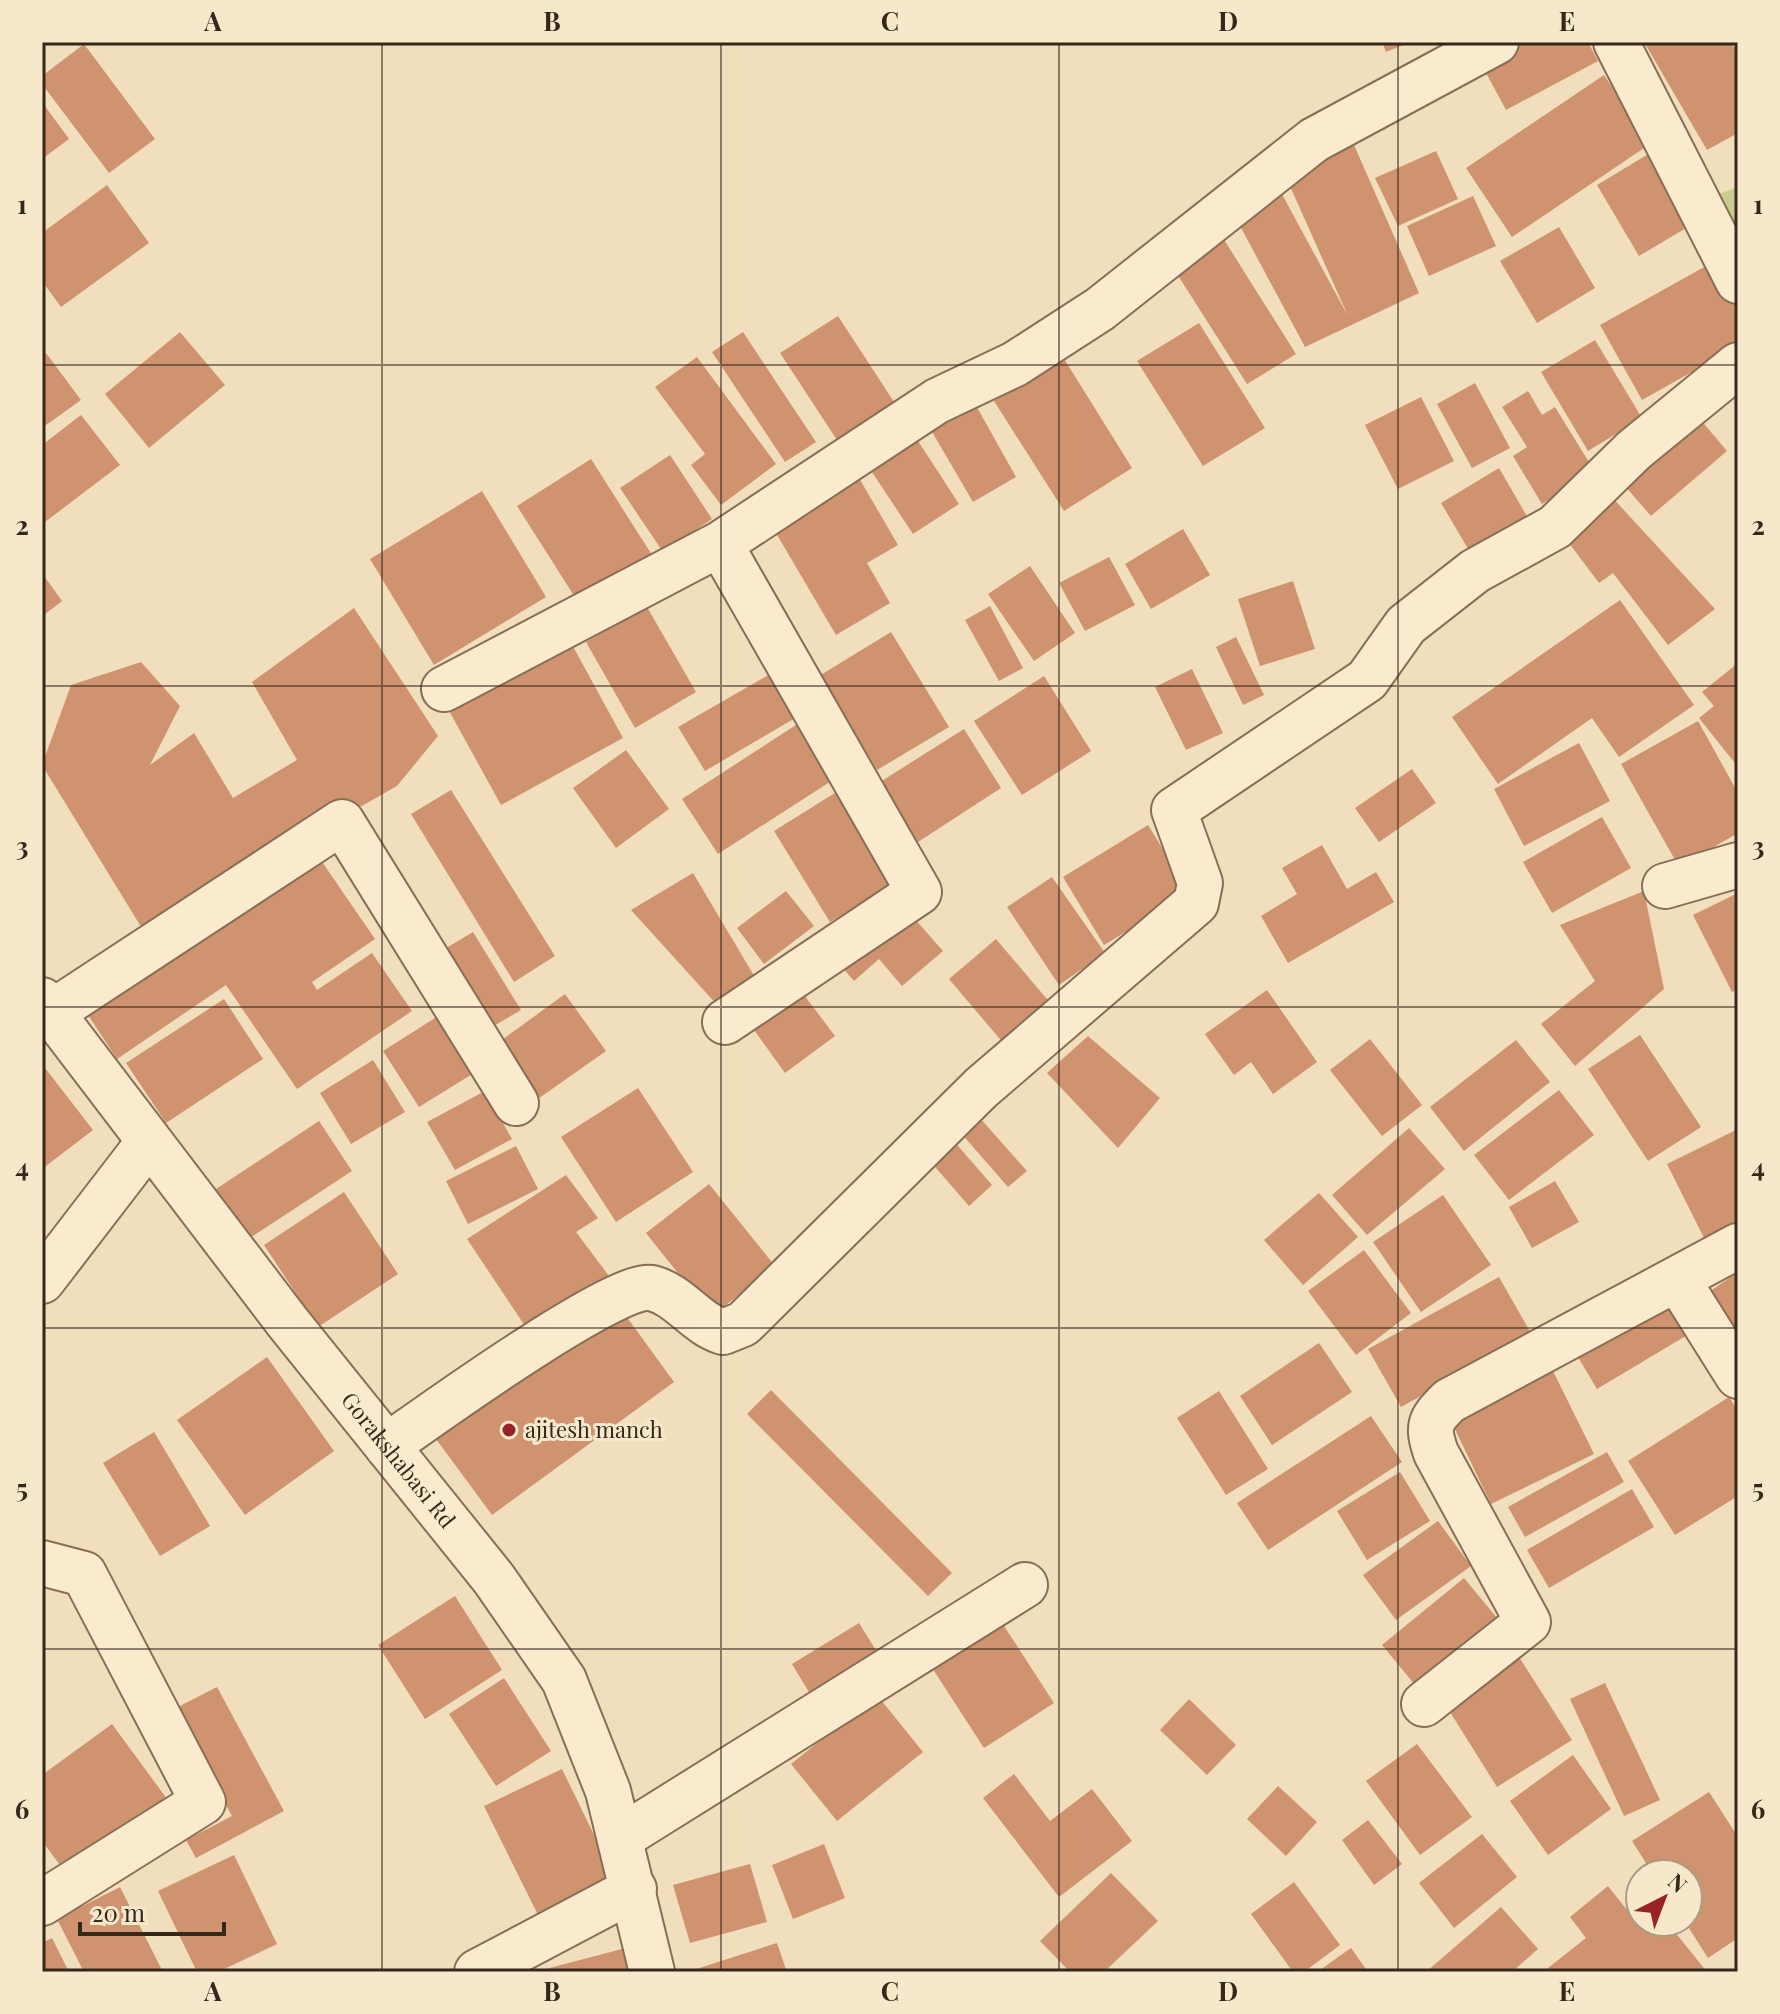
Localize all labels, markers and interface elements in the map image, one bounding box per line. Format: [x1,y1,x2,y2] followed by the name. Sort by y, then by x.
[203,3,222,38] text: A
[543,3,561,38] text: B
[881,3,899,38] text: C
[1218,3,1238,38] text: D
[1559,3,1575,38] text: E
[17,186,27,221] text: 1
[1753,186,1763,221] text: 1
[15,507,29,542] text: 2
[1751,507,1765,542] text: 2
[16,828,28,863] text: 3
[1752,828,1764,863] text: 3
[15,1149,29,1184] text: 4
[1751,1149,1765,1184] text: 4
[335,1385,463,1534] street label: Gorakshabasi Rd
[525,1414,663,1444] place label: ajitesh manch
[500,1421,518,1439] marker: ajitesh manch
[16,1470,28,1505] text: 5
[1752,1470,1764,1505] text: 5
[15,1791,29,1826] text: 6
[1751,1791,1765,1826] text: 6
[1624,1858,1704,1938] north arrow
[1662,1866,1694,1899] text: N
[80,1886,224,1936] scale bar
[92,1896,145,1928] text: 20 m
[203,1973,222,2008] text: A
[543,1973,561,2008] text: B
[881,1973,899,2008] text: C
[1218,1973,1238,2008] text: D
[1559,1973,1575,2008] text: E

